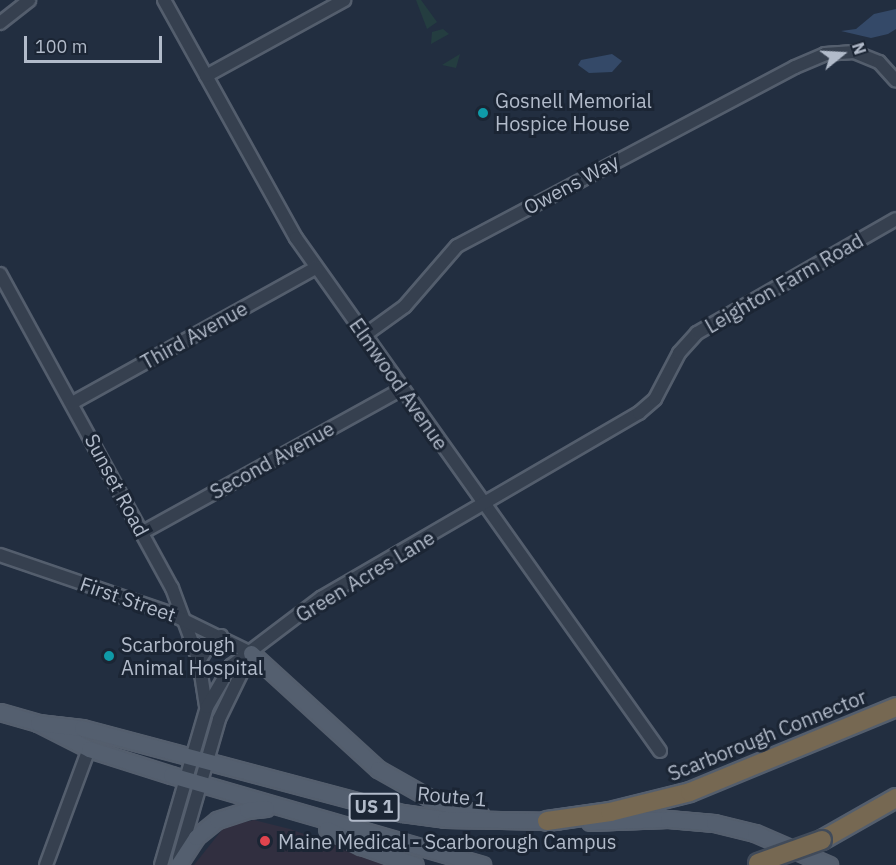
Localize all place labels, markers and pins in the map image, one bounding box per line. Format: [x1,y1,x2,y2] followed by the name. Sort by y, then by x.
[495,89,652,136] place label: Gosnell Memorial Hospice House
[476,106,490,120] marker: Gosnell Memorial Hospice House
[121,632,263,679] place label: Scarborough Animal Hospital
[102,649,116,663] marker: Scarborough Animal Hospital
[278,829,617,853] place label: Maine Medical - Scarborough Campus
[256,832,274,850] marker: Maine Medical - Scarborough Campus

